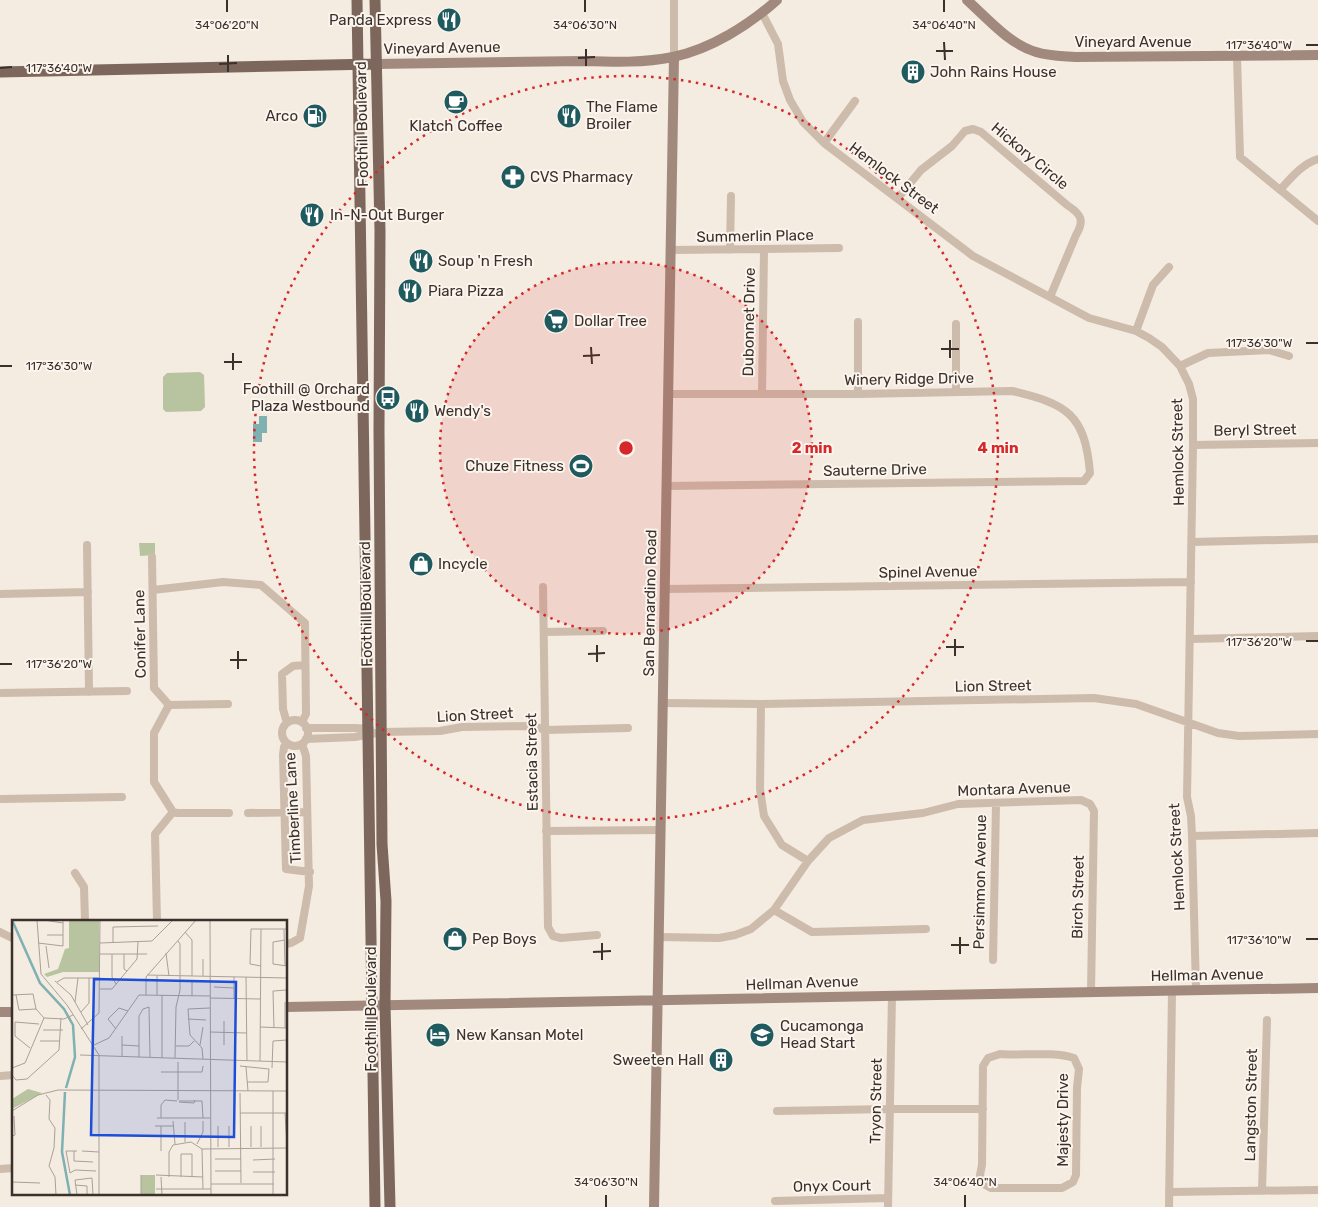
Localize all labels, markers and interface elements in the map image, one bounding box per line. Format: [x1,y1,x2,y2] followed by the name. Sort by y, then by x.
[436,7,462,33] restaurant icon: Panda Express
[329,11,432,29] place label: Panda Express
[195,18,259,32] text: 34°06'20"N
[553,18,617,32] text: 34°06'30"N
[912,18,976,32] text: 34°06'40"N
[1074,33,1192,51] street label: Vineyard Avenue
[383,38,501,58] street label: Vineyard Avenue
[1226,38,1293,52] text: 117°36'40"W
[900,59,926,85] building icon: John Rains House
[26,61,93,75] text: 117°36'40"W
[352,61,372,187] street label: Foothill Boulevard
[930,63,1057,81] place label: John Rains House
[443,89,469,115] cafe icon: Klatch Coffee
[586,98,658,133] place label: The Flame Broiler
[302,103,328,129] fuel station icon: Arco
[556,103,582,129] restaurant icon: The Flame Broiler
[266,107,298,125] place label: Arco
[409,117,503,135] place label: Klatch Coffee
[988,118,1072,194] street label: Hickory Circle
[846,138,942,218] street label: Hemlock Street
[500,164,526,190] pharmacy icon: CVS Pharmacy
[530,168,633,186] place label: CVS Pharmacy
[299,202,325,228] restaurant icon: In-N-Out Burger
[330,206,445,224] place label: In-N-Out Burger
[696,226,814,246] street label: Summerlin Place
[408,248,434,274] restaurant icon: Soup 'n Fresh
[438,252,533,270] place label: Soup 'n Fresh
[739,267,759,377] street label: Dubonnet Drive
[397,278,423,304] restaurant icon: Piara Pizza
[428,282,504,300] place label: Piara Pizza
[543,308,569,334] supermarket icon: Dollar Tree
[574,312,647,330] place label: Dollar Tree
[1226,336,1293,350] text: 117°36'30"W
[26,359,93,373] text: 117°36'30"W
[844,369,974,389] street label: Winery Ridge Drive
[243,380,370,415] place label: Foothill @ Orchard Plaza Westbound
[375,385,401,411] bus stop icon: Foothill @ Orchard Plaza Westbound
[404,398,430,424] restaurant icon: Wendy's
[1168,398,1188,506] street label: Hemlock Street
[434,402,491,420] place label: Wendy's
[1213,420,1297,440] street label: Beryl Street
[617,439,635,457] centre of rings
[792,439,832,457] text: 2 min
[977,439,1019,457] text: 4 min
[568,453,594,479] sports icon: Chuze Fitness
[465,457,564,475] place label: Chuze Fitness
[823,460,927,480] street label: Sauterne Drive
[640,529,660,677] street label: San Bernardino Road
[356,541,376,667] street label: Foothill Boulevard
[408,551,434,577] shop icon: Incycle
[438,555,488,573] place label: Incycle
[878,562,978,582] street label: Spinel Avenue
[130,590,150,678] street label: Conifer Lane
[1226,635,1293,649] text: 117°36'20"W
[26,657,93,671] text: 117°36'20"W
[954,676,1032,696] street label: Lion Street
[436,704,514,726] street label: Lion Street
[522,713,542,811] street label: Estacia Street
[281,752,305,864] street label: Timberline Lane
[957,778,1071,800] street label: Montara Avenue
[1165,803,1189,911] street label: Hemlock Street
[970,814,990,950] street label: Persimmon Avenue
[1068,855,1088,939] street label: Birch Street
[12,920,288,1194] inset map
[442,926,468,952] shop icon: Pep Boys
[472,930,537,948] place label: Pep Boys
[1227,933,1292,947] text: 117°36'10"W
[362,946,380,1072] street label: Foothill Boulevard
[1150,965,1264,985] street label: Hellman Avenue
[745,972,859,994] street label: Hellman Avenue
[780,1017,864,1052] place label: Cucamonga Head Start
[425,1022,451,1048] hotel icon: New Kansan Motel
[749,1022,775,1048] school or university icon: Cucamonga Head Start
[456,1026,583,1044] place label: New Kansan Motel
[708,1047,734,1073] building icon: Sweeten Hall
[1241,1048,1261,1162] street label: Langston Street
[613,1051,704,1069] place label: Sweeten Hall
[866,1058,886,1144] street label: Tryon Street
[1054,1073,1072,1167] street label: Majesty Drive
[574,1175,638,1189] text: 34°06'30"N
[933,1175,997,1189] text: 34°06'40"N
[793,1176,871,1196] street label: Onyx Court

